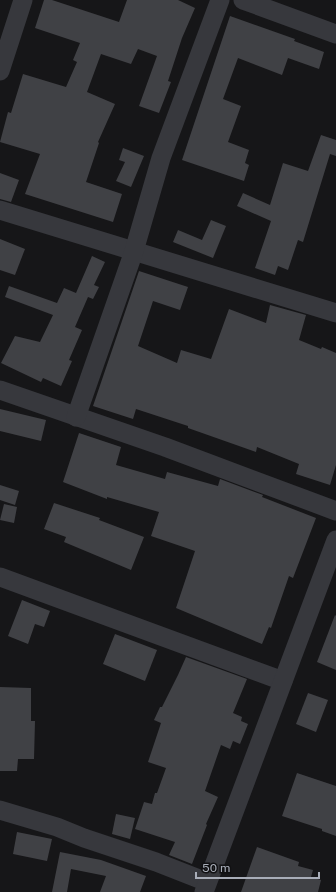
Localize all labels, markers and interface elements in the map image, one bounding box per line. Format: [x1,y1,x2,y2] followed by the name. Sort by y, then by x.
[196,854,319,880] scale bar
[202,861,230,875] text: 50 m

